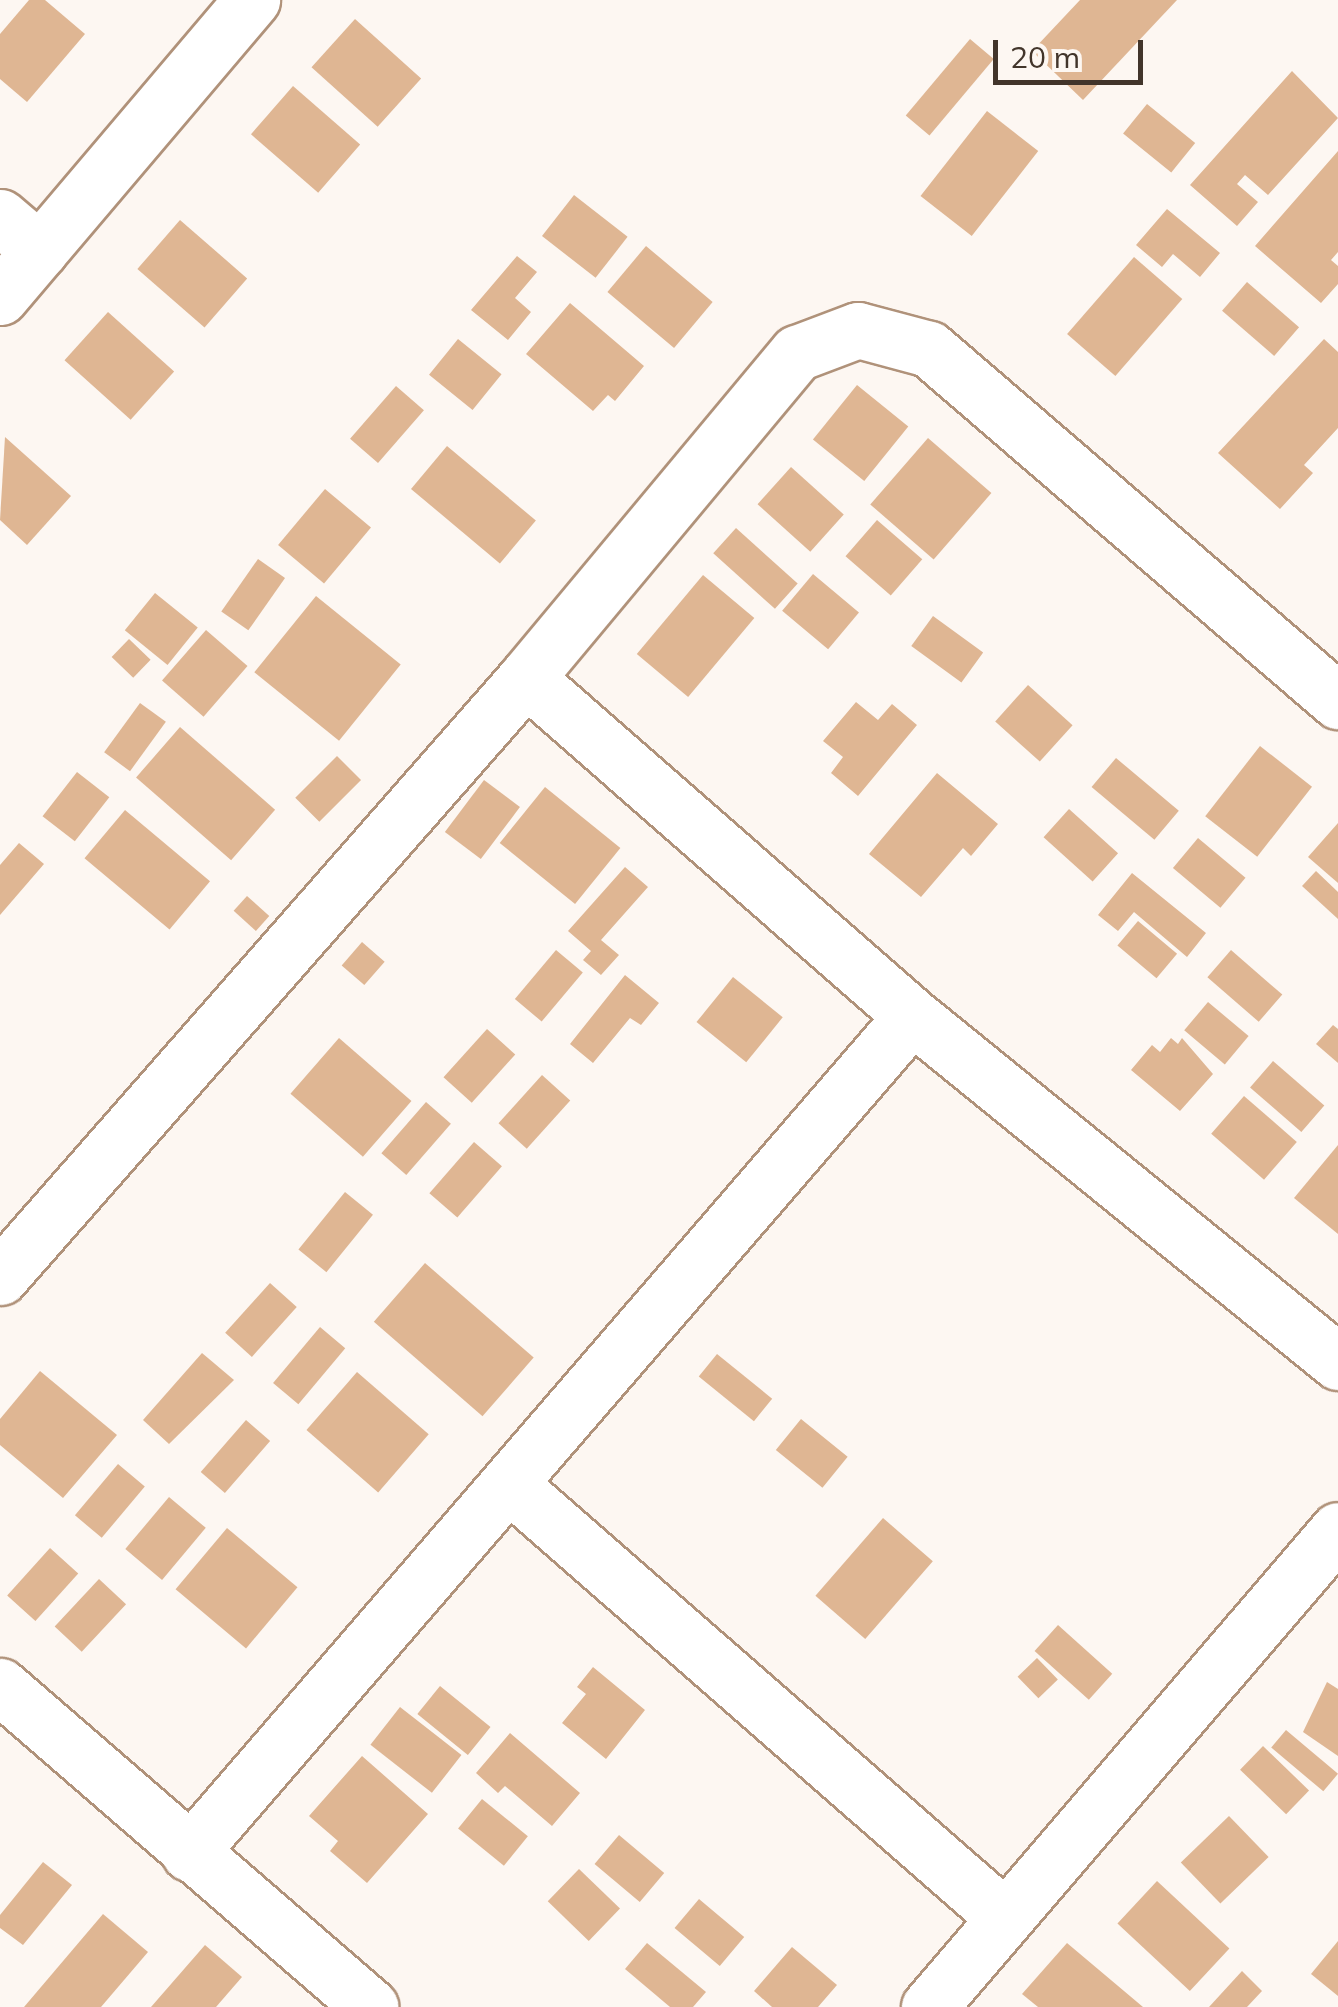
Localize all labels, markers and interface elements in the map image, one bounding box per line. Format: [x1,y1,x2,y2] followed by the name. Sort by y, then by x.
[998,20,1148,82] scale bar
[1010,38,1080,76] text: 20 m

